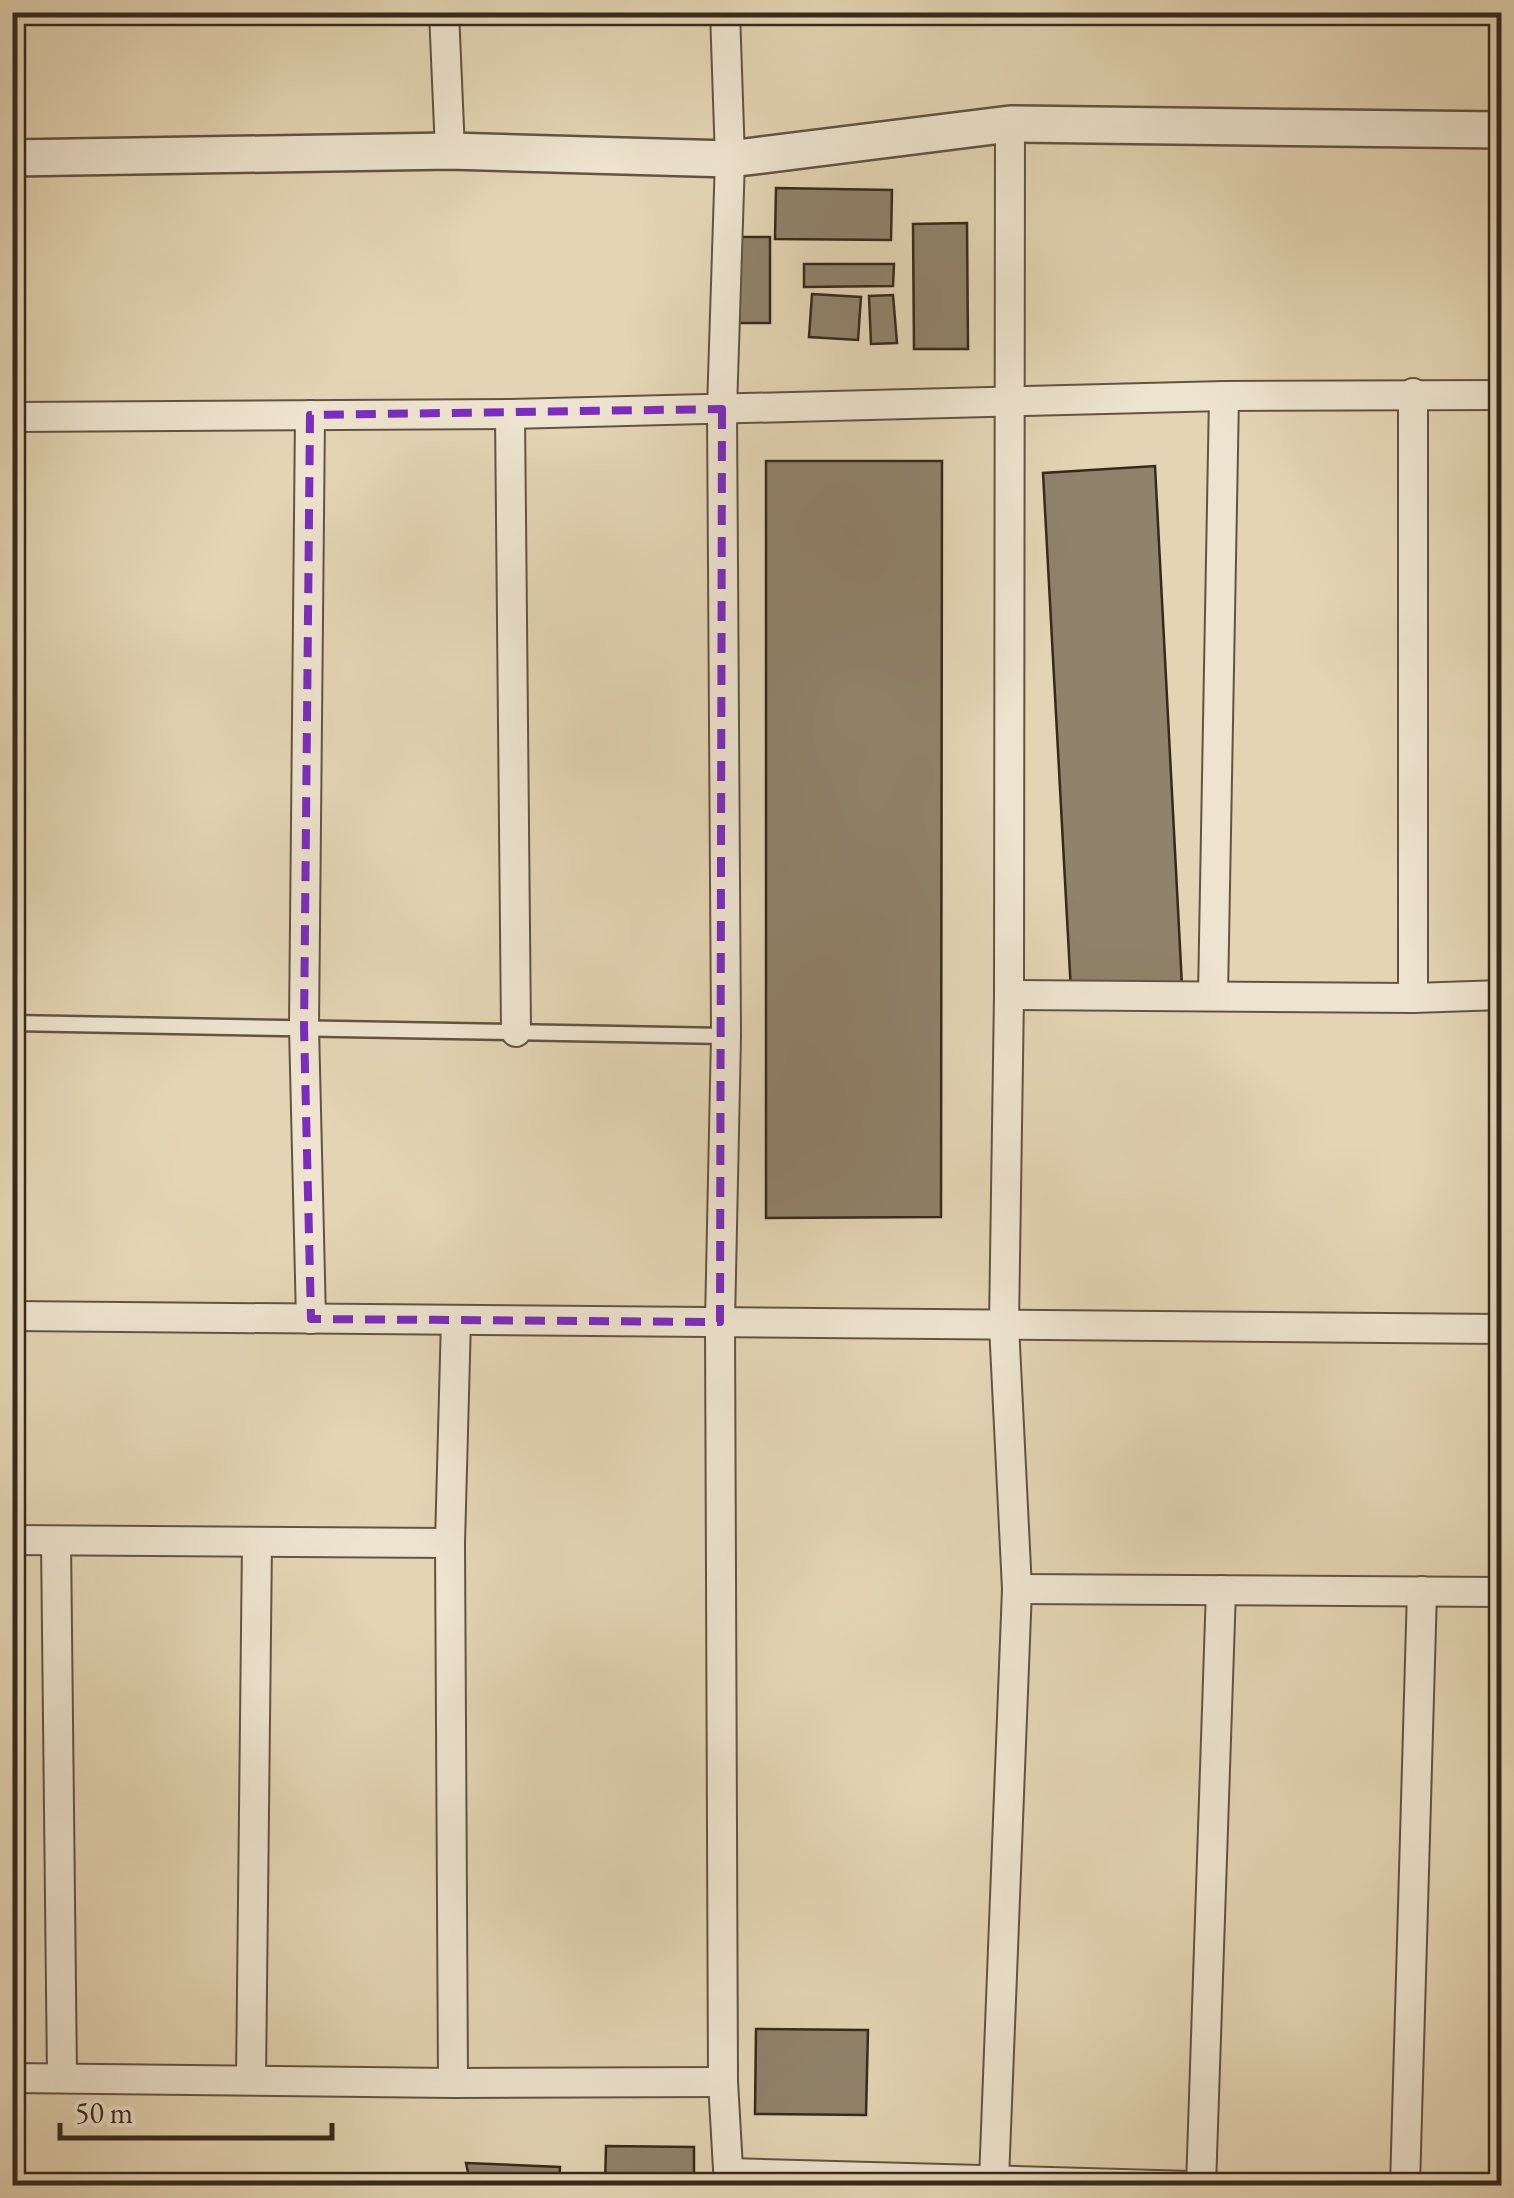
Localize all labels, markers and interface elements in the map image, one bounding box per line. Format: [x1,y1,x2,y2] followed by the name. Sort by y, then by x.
[60,2078,332,2140] scale bar
[75,2093,133,2132] text: 50 m

